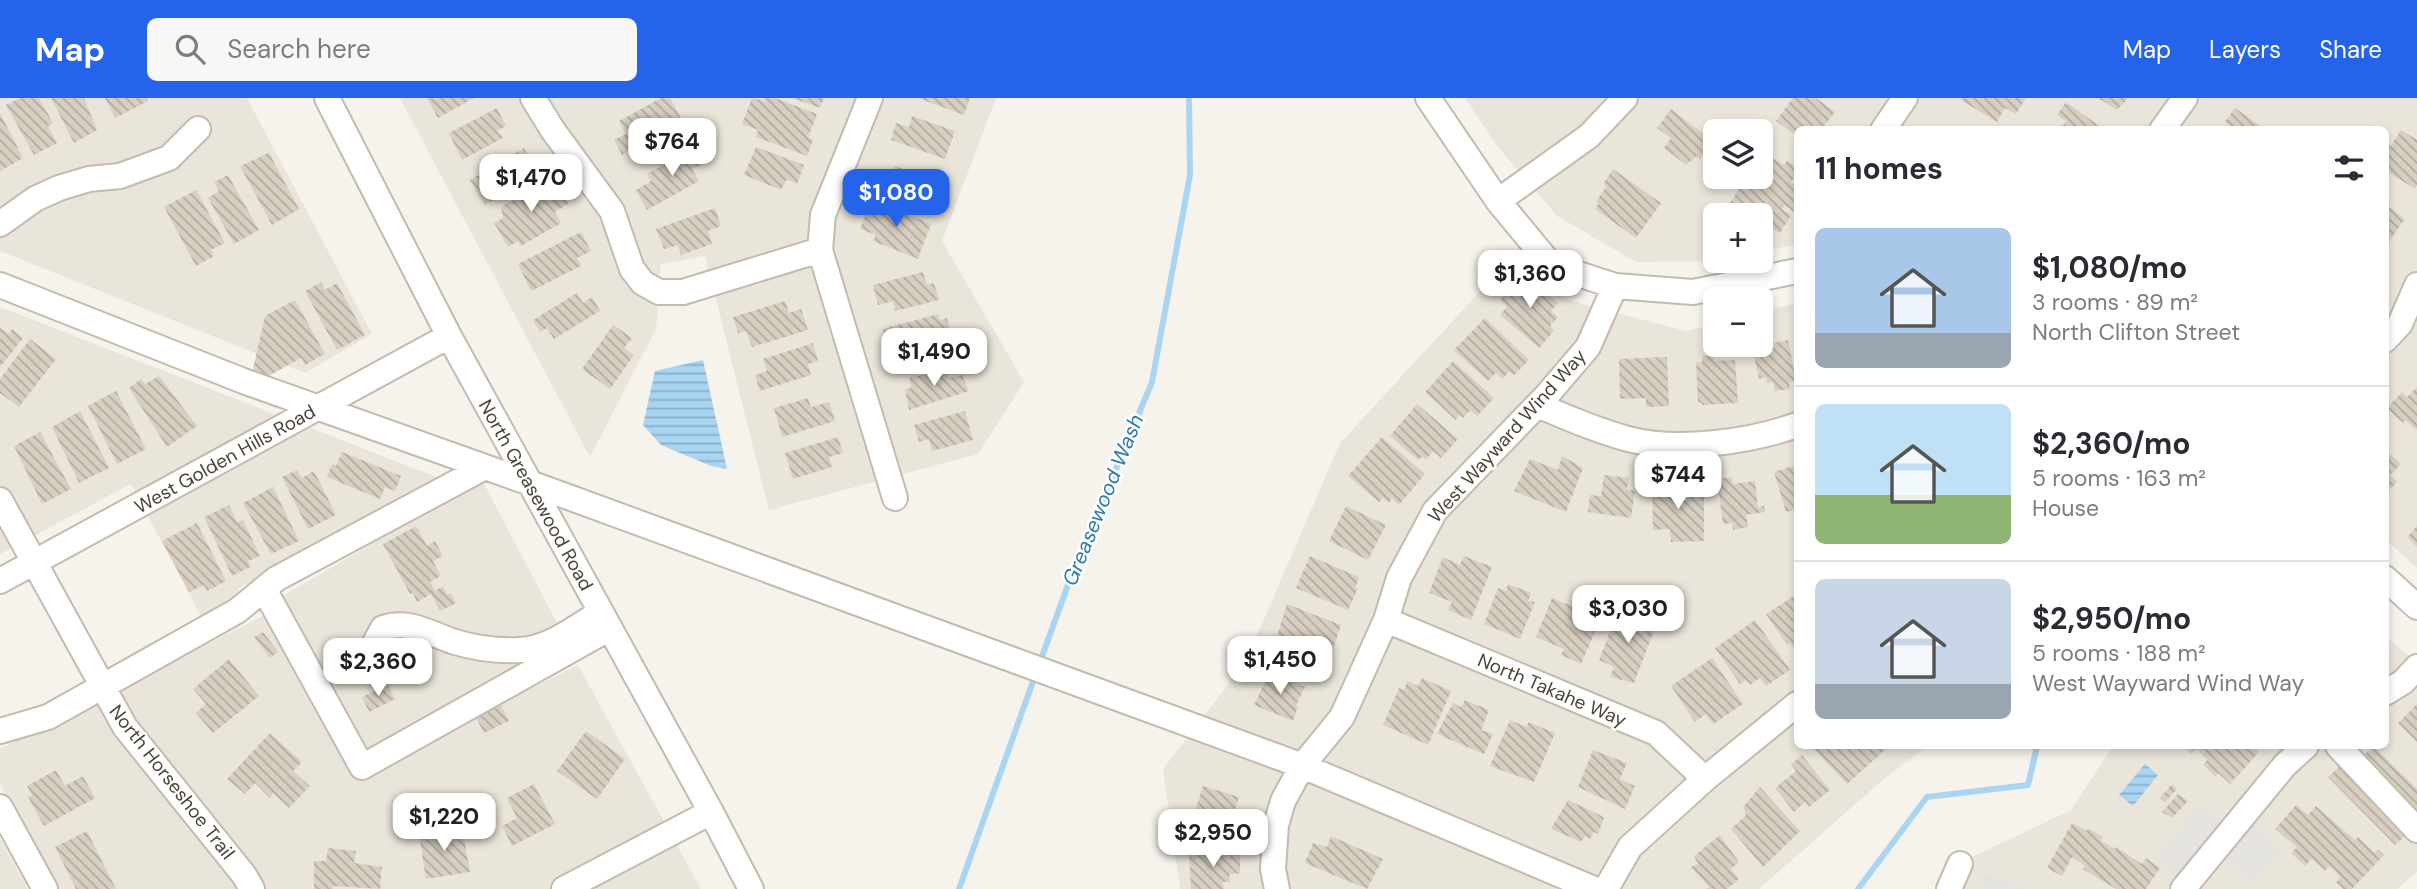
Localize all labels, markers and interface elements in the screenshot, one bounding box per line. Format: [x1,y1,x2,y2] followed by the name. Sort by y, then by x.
[147,18,637,81] search box
[35,28,105,71] text: Map
[171,30,209,68] icon: search
[227,32,371,66] text: Search here
[2123,34,2171,65] text: Map
[2209,34,2281,65] text: Layers
[2319,34,2382,65] text: Share
[631,118,713,178] pin: $764
[1703,119,1773,357] map controls
[1703,119,1773,189] button: layers
[644,126,700,156] text: $764
[1815,149,1943,188] text: 11 homes
[2330,149,2368,187] icon: filters
[474,155,588,214] pin: $1,470
[495,162,567,192] text: $1,470
[839,170,953,229] pin: $1,080
[859,177,933,207] text: $1,080
[1703,203,1773,273] button: +
[2032,248,2187,287] text: $1,080/mo
[1473,250,1587,310] pin: $1,360
[1871,256,1955,340] icon: home
[1494,258,1566,288] text: $1,360
[1703,287,1773,357] button: −
[2032,287,2198,317] text: 3 rooms · 89 m²
[2032,317,2240,347] text: North Clifton Street
[877,328,991,388] pin: $1,490
[897,336,971,366] text: $1,490
[1422,344,1592,528] street label: West Wayward Wind Way
[473,395,599,595] street label: North Greasewood Road
[130,399,320,519] street label: West Golden Hills Road
[1056,410,1150,590] water label: Greasewood Wash
[2032,424,2191,463] text: $2,360/mo
[1871,432,1955,516] icon: home
[1637,452,1719,511] pin: $744
[1651,459,1705,489] text: $744
[2032,463,2206,493] text: 5 rooms · 163 m²
[2032,493,2099,523] text: House
[1571,586,1685,645] pin: $3,030
[1588,593,1668,623] text: $3,030
[2032,599,2191,638] text: $2,950/mo
[1871,607,1955,691] icon: home
[1223,636,1337,696] pin: $1,450
[321,638,435,698] pin: $2,360
[2032,638,2206,668] text: 5 rooms · 188 m²
[1243,644,1317,674] text: $1,450
[339,646,417,676] text: $2,360
[1474,647,1631,733] street label: North Takahe Way
[2032,668,2304,698] text: West Wayward Wind Way
[104,700,240,864] street label: North Horseshoe Trail
[387,794,501,853] pin: $1,220
[409,801,479,831] text: $1,220
[1156,810,1270,869] pin: $2,950
[1174,817,1252,847] text: $2,950

